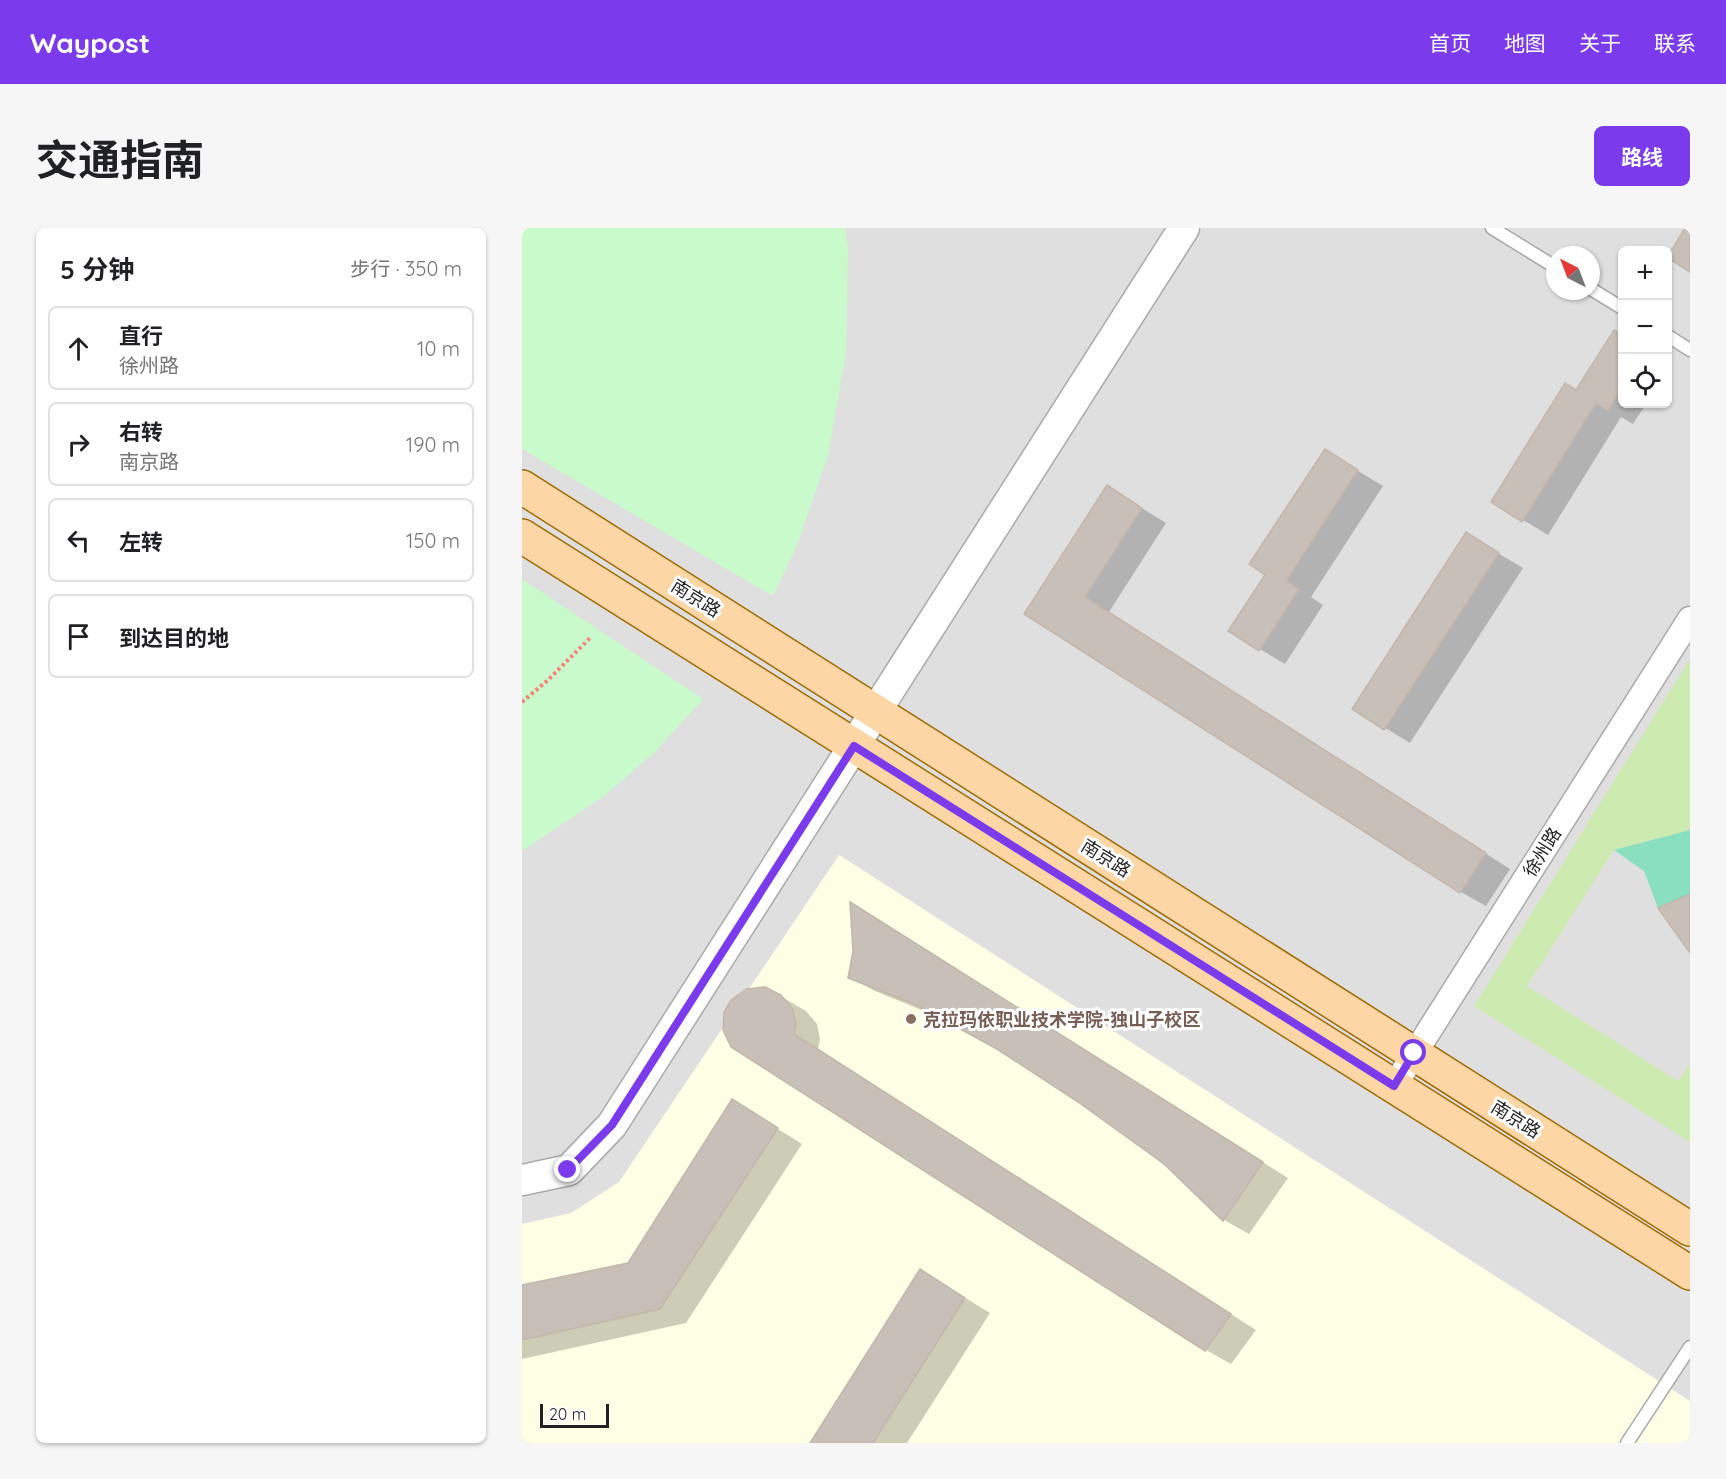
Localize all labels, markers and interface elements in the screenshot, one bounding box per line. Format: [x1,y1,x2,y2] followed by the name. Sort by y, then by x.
[30,25,150,60] text: Waypost
[1429,30,1471,56] text: 首页
[1504,30,1546,56] text: 地图
[1579,30,1621,56] text: 关于
[1654,30,1696,56] text: 联系
[1594,126,1690,186] button: 路线
[36,133,204,186] text: 交通指南
[1546,246,1600,300] north arrow
[1618,246,1672,408] map controls
[1618,246,1672,300] button: +
[60,253,134,286] text: 5 分钟
[350,256,462,281] text: 步行 · 350 m
[1618,300,1672,354] button: −
[119,322,163,350] text: 直行
[62,332,95,365] icon: ahead
[417,336,460,361] text: 10 m
[119,353,179,378] text: 徐州路
[1618,354,1672,408] button: locate
[119,418,163,446] text: 右转
[62,428,95,461] icon: right
[406,432,460,457] text: 190 m
[119,449,179,474] text: 南京路
[62,524,95,557] icon: left
[119,528,163,556] text: 左转
[406,528,460,553] text: 150 m
[667,574,725,622] street label: 南京路
[62,620,95,653] icon: arrive
[119,624,229,652] text: 到达目的地
[1518,823,1566,881] street label: 徐州路
[1077,834,1135,882] street label: 南京路
[923,1008,1200,1031] place label: 克拉玛依职业技术学院-独山子校区
[904,1012,918,1026] marker: 克拉玛依职业技术学院-独山子校区
[1400,1039,1426,1065] route start
[1487,1095,1545,1143] street label: 南京路
[554,1156,580,1182] route end
[540,1401,609,1428] scale bar
[549,1404,586,1424] text: 20 m

